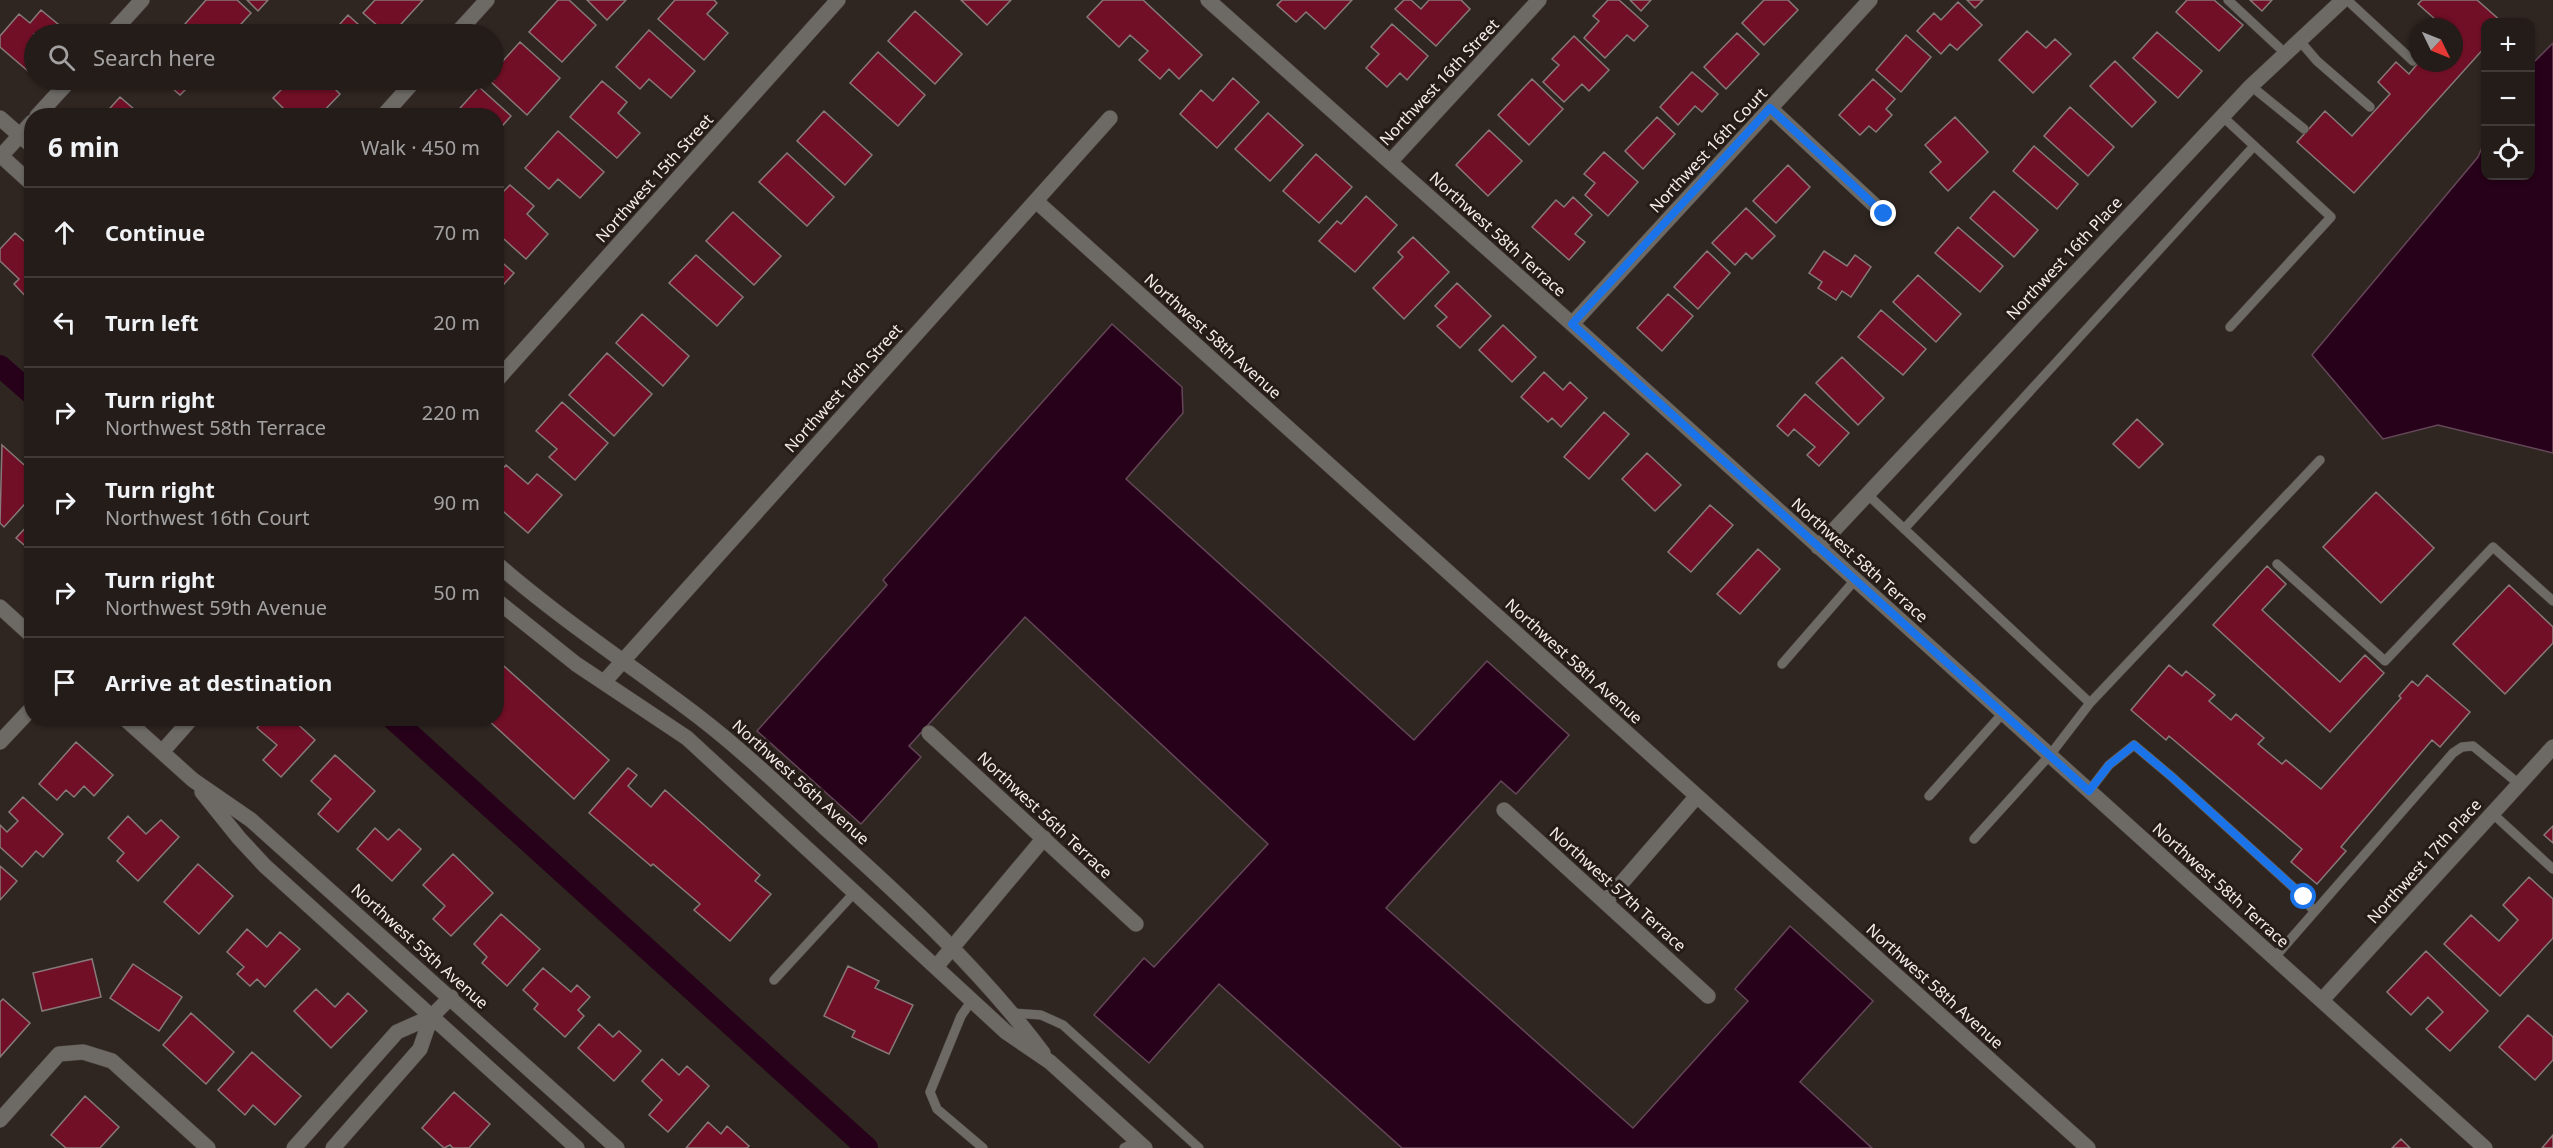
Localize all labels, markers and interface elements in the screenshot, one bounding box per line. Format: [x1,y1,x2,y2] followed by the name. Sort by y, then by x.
[1374,14,1504,150] street label: Northwest 16th Street
[2409,18,2463,72] north arrow
[2481,18,2535,180] map controls
[2481,18,2535,72] button: +
[24,24,504,90] search box
[45,41,78,74] icon: search
[93,42,215,72] text: Search here
[2481,72,2535,126] button: −
[1644,83,1772,217] street label: Northwest 16th Court
[590,109,718,247] street label: Northwest 15th Street
[2481,126,2535,180] button: locate
[48,129,120,165] text: 6 min
[361,134,480,161] text: Walk · 450 m
[1425,167,1571,301] street label: Northwest 58th Terrace
[2001,192,2127,324] street label: Northwest 16th Place
[1870,200,1896,226] route end
[48,216,81,249] icon: ahead
[105,217,205,247] text: Continue
[433,219,480,246] text: 70 m
[1140,268,1286,404] street label: Northwest 58th Avenue
[48,306,81,339] icon: left
[105,307,199,337] text: Turn left
[433,309,480,336] text: 20 m
[779,319,907,457] street label: Northwest 16th Street
[105,384,215,414] text: Turn right
[48,396,81,429] icon: right
[422,399,480,426] text: 220 m
[105,414,326,441] text: Northwest 58th Terrace
[105,474,215,504] text: Turn right
[48,486,81,519] icon: right
[433,489,480,516] text: 90 m
[1787,493,1933,627] street label: Northwest 58th Terrace
[105,504,309,531] text: Northwest 16th Court
[105,564,215,594] text: Turn right
[48,576,81,609] icon: right
[433,579,480,606] text: 50 m
[1501,593,1647,729] street label: Northwest 58th Avenue
[105,594,327,621] text: Northwest 59th Avenue
[48,666,81,699] icon: arrive
[105,667,332,697] text: Arrive at destination
[728,714,874,850] street label: Northwest 56th Avenue
[973,747,1117,883] street label: Northwest 56th Terrace
[2362,794,2486,928] street label: Northwest 17th Place
[2148,818,2294,952] street label: Northwest 58th Terrace
[1545,822,1691,956] street label: Northwest 57th Terrace
[347,878,493,1014] street label: Northwest 55th Avenue
[2290,883,2316,909] route start
[1862,918,2008,1054] street label: Northwest 58th Avenue

